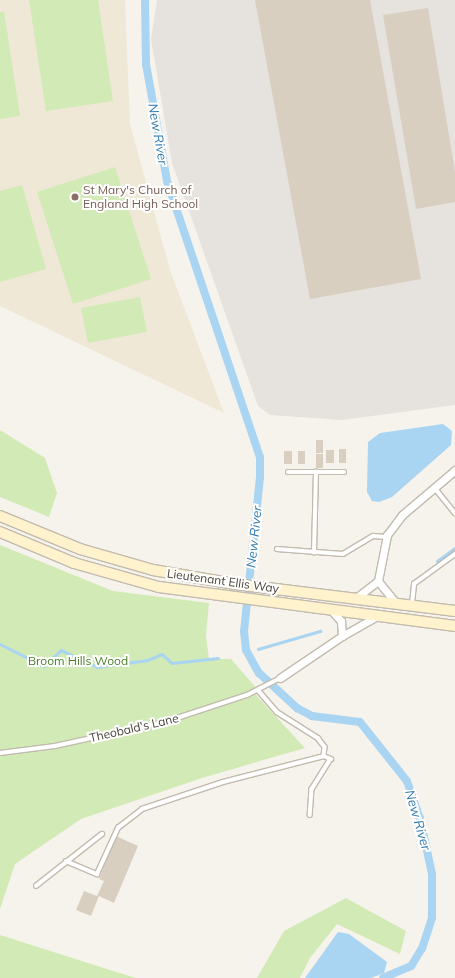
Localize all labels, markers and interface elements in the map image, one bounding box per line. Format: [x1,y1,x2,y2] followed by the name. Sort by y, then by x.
[145,102,171,166] water label: New River
[83,183,198,211] place label: St Mary's Church of England High School
[70,192,80,202] marker: St Mary's Church of England High School
[243,505,265,569] water label: New River
[166,566,280,596] street label: Lieutenant Ellis Way
[28,654,128,668] park label: Broom Hills Wood
[88,711,180,745] street label: Theobald's Lane
[402,788,434,852] water label: New River

